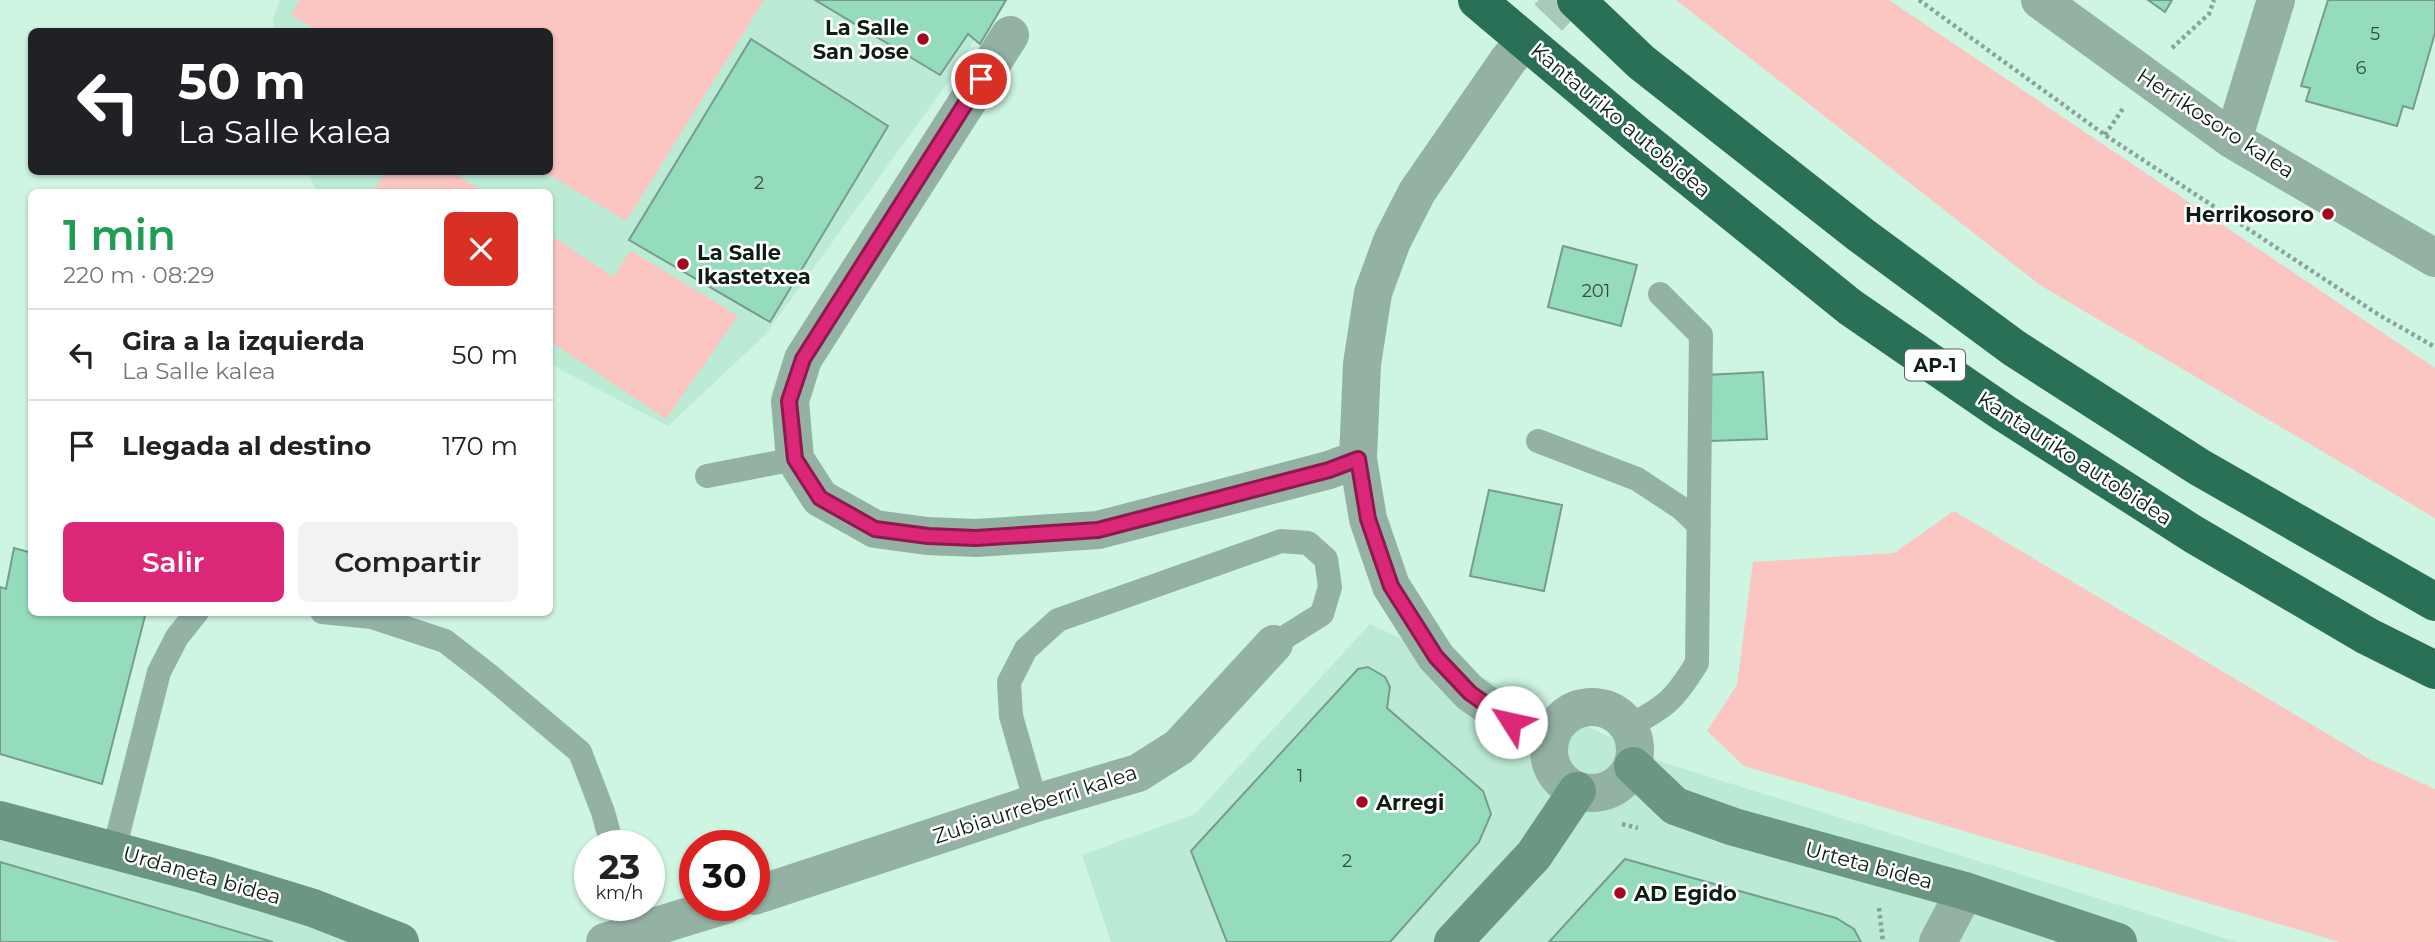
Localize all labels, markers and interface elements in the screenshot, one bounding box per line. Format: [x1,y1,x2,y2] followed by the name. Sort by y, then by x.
[813,15,909,64] place label: La Salle San Jose
[2370,23,2380,45] house number: 5
[915,31,931,47] marker: La Salle San Jose
[1526,37,1716,203] street label: Kantauriko autobidea
[951,49,1011,109] pin
[178,52,306,111] text: 50 m
[63,56,154,147] icon: left
[2356,57,2367,79] house number: 6
[962,60,1000,98] icon: arrive
[2133,63,2299,183] street label: Herrikosoro kalea
[178,112,392,151] text: La Salle kalea
[754,172,764,194] house number: 2
[2185,202,2314,227] place label: Herrikosoro
[2320,206,2336,222] marker: Herrikosoro
[63,209,176,261] text: 1 min
[444,212,518,286] button: close
[697,240,811,289] place label: La Salle Ikastetxea
[675,256,691,272] marker: La Salle Ikastetxea
[63,261,214,289] text: 220 m · 08:29
[1582,280,1610,302] house number: 201
[122,325,365,357] text: Gira a la izquierda
[63,336,101,374] icon: left
[452,339,518,371] text: 50 m
[1905,350,1965,380] road number: AP-1
[122,357,276,385] text: La Salle kalea
[1973,386,2177,530] street label: Kantauriko autobidea
[63,427,101,465] icon: arrive
[122,430,371,462] text: Llegada al destino
[442,430,518,462] text: 170 m
[63,522,284,602] button: Salir
[298,522,518,602] button: Compartir
[1474,685,1548,759] position arrow
[930,759,1140,849] street label: Zubiaurreberri kalea
[1297,765,1303,787] house number: 1
[1375,790,1444,815] place label: Arregi
[1354,794,1370,810] marker: Arregi
[679,830,770,921] speed limit sign: 30
[1802,836,1936,894] street label: Urteta bidea
[120,840,284,910] street label: Urdaneta bidea
[599,845,640,888] text: 23
[1342,850,1352,872] house number: 2
[1633,881,1737,906] place label: AD Egido
[595,882,644,904] text: km/h
[1612,885,1628,901] marker: AD Egido

